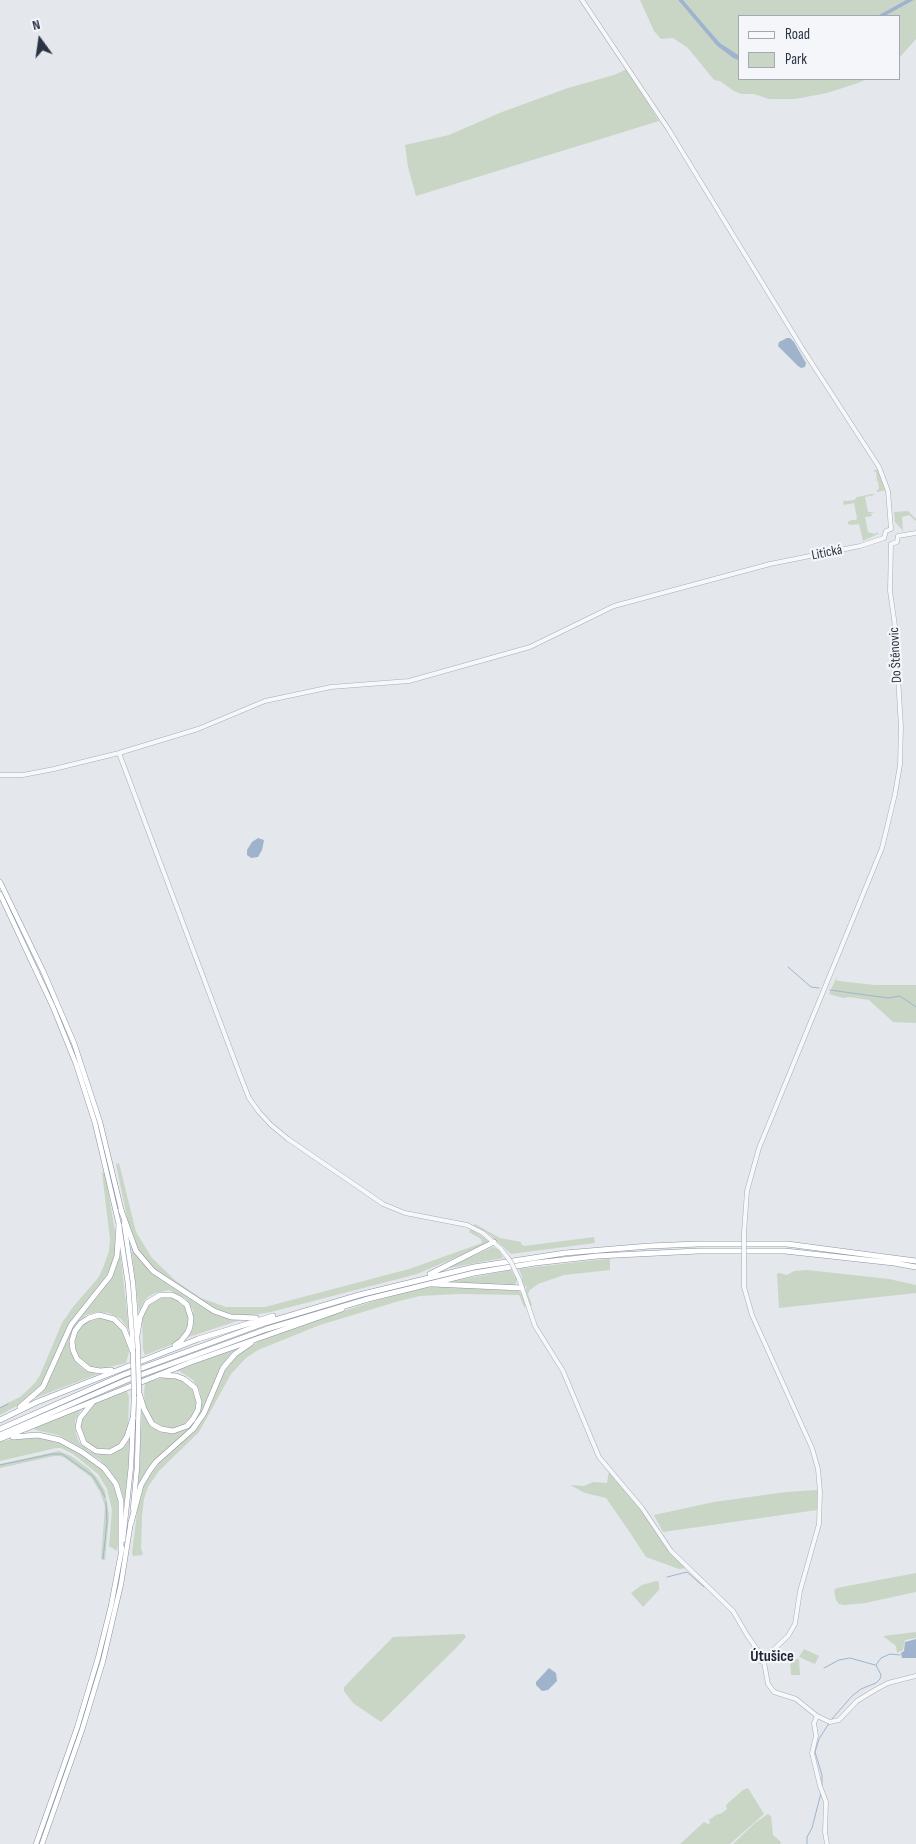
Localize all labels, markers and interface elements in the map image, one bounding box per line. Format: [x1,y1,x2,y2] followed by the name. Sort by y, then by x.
[15,15,65,65] north arrow
[738,15,901,80] legend
[31,16,42,34] text: N
[785,25,810,44] text: Road
[785,50,807,69] text: Park
[810,542,844,564] street label: Litická
[886,627,906,683] street label: Do Štěnovic
[750,1647,794,1667] district label: Útušice

